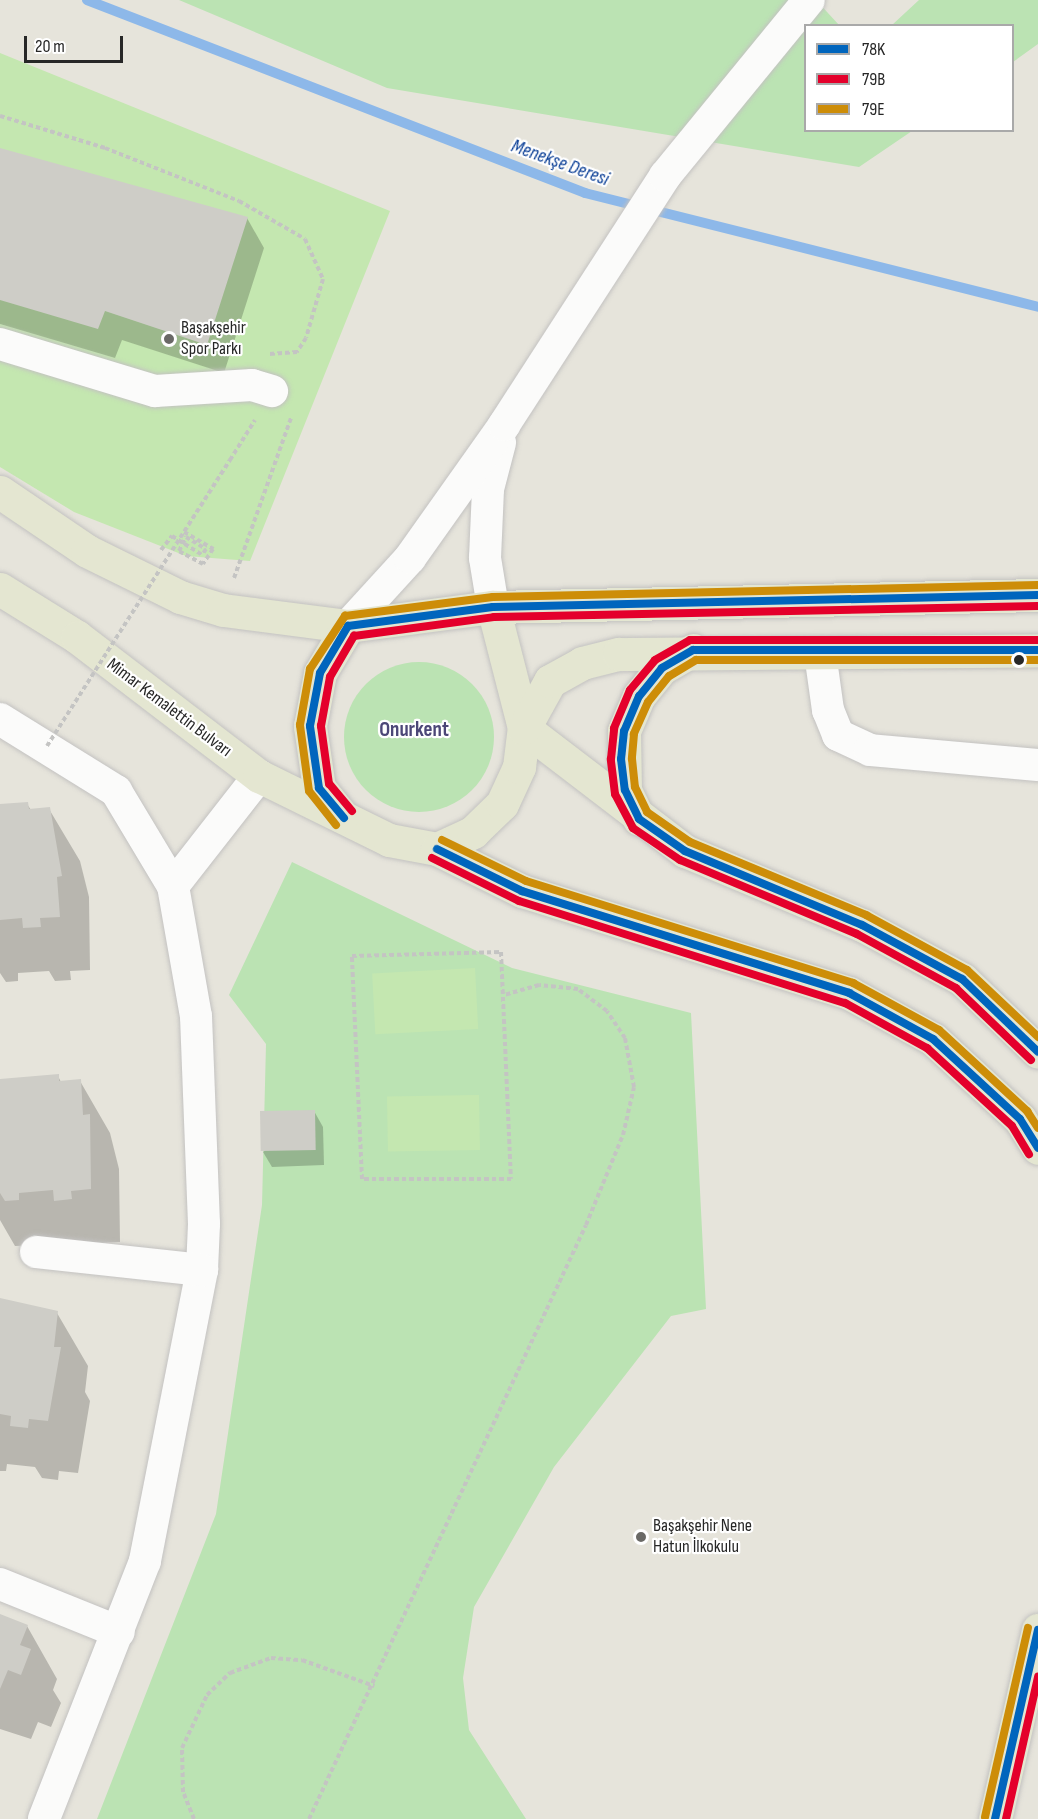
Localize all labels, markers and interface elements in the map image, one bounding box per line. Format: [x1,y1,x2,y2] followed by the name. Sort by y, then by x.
[27,24,126,62] scale bar
[804,24,1014,132] legend
[35,36,65,57] text: 20 m
[862,39,885,60] text: 78K
[862,69,885,90] text: 79B
[862,99,885,120] text: 79E
[508,134,612,192] water label: Menekşe Deresi
[181,318,246,360] place label: Başakşehir Spor Parkı
[162,332,176,346] marker: Başakşehir Spor Parkı
[102,654,236,762] street label: Mimar Kemalettin Bulvarı
[1013,654,1025,666] unlabelled marker
[379,717,449,743] district label: Onurkent
[653,1516,752,1558] place label: Başakşehir Nene Hatun İlkokulu
[634,1530,648,1544] marker: Başakşehir Nene Hatun İlkokulu

